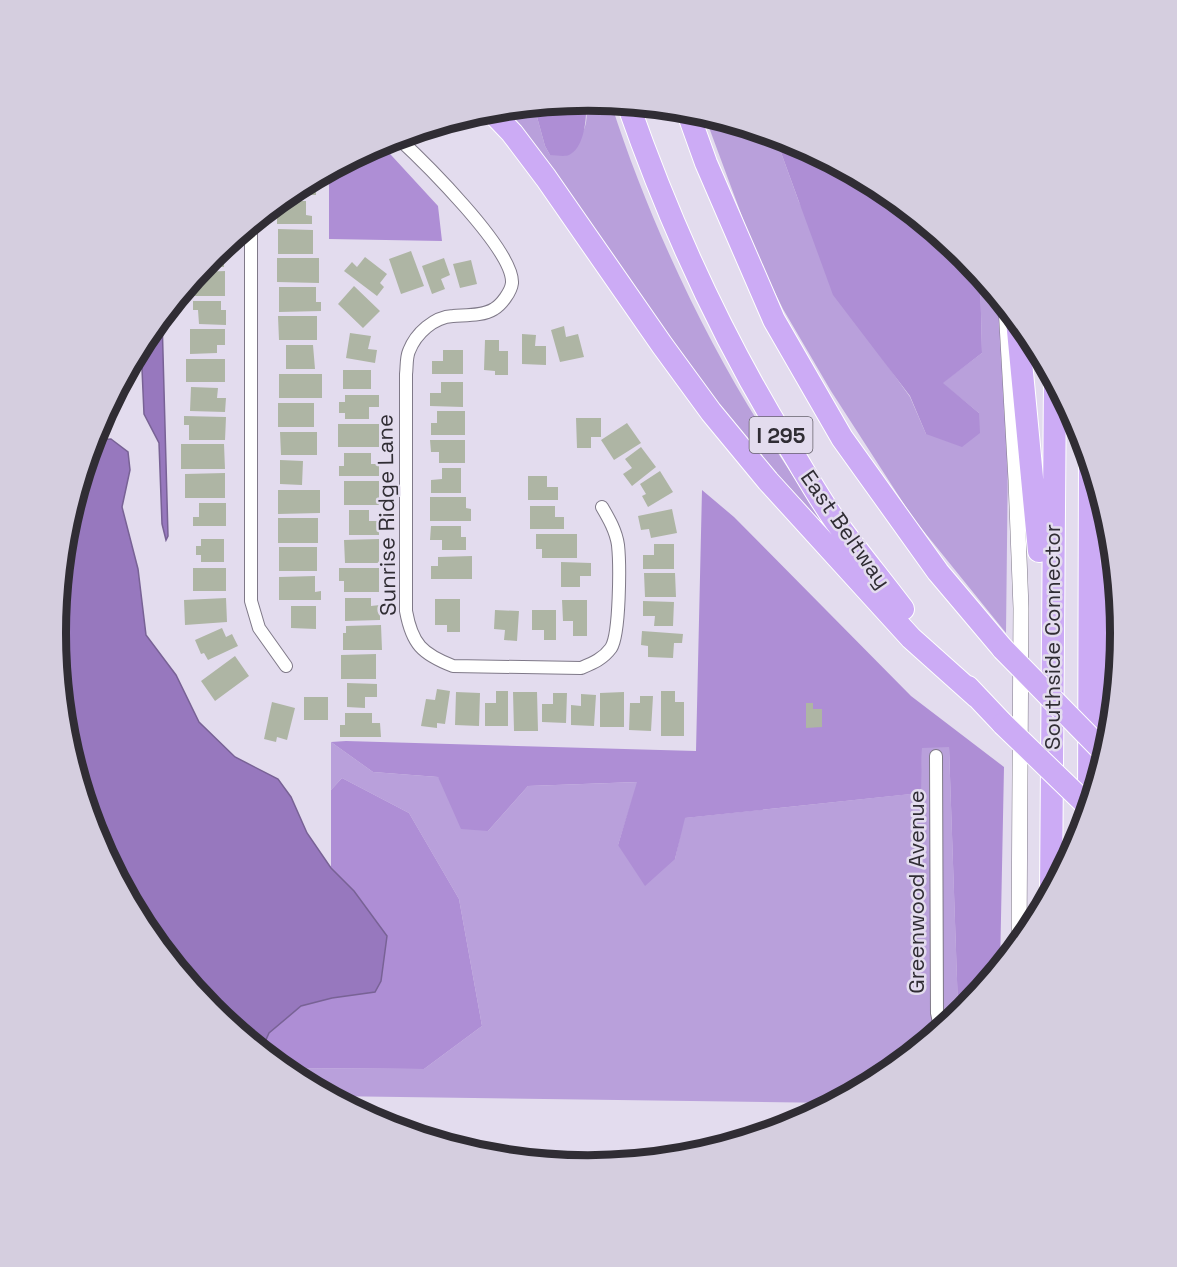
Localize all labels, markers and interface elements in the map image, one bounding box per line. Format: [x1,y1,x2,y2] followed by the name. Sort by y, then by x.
[370,414,402,616] street label: Sunrise Ridge Lane
[750,417,812,453] road number: I 295
[795,464,897,594] street label: East Beltway
[1038,524,1066,750] street label: Southside Connector
[902,790,930,994] street label: Greenwood Avenue

